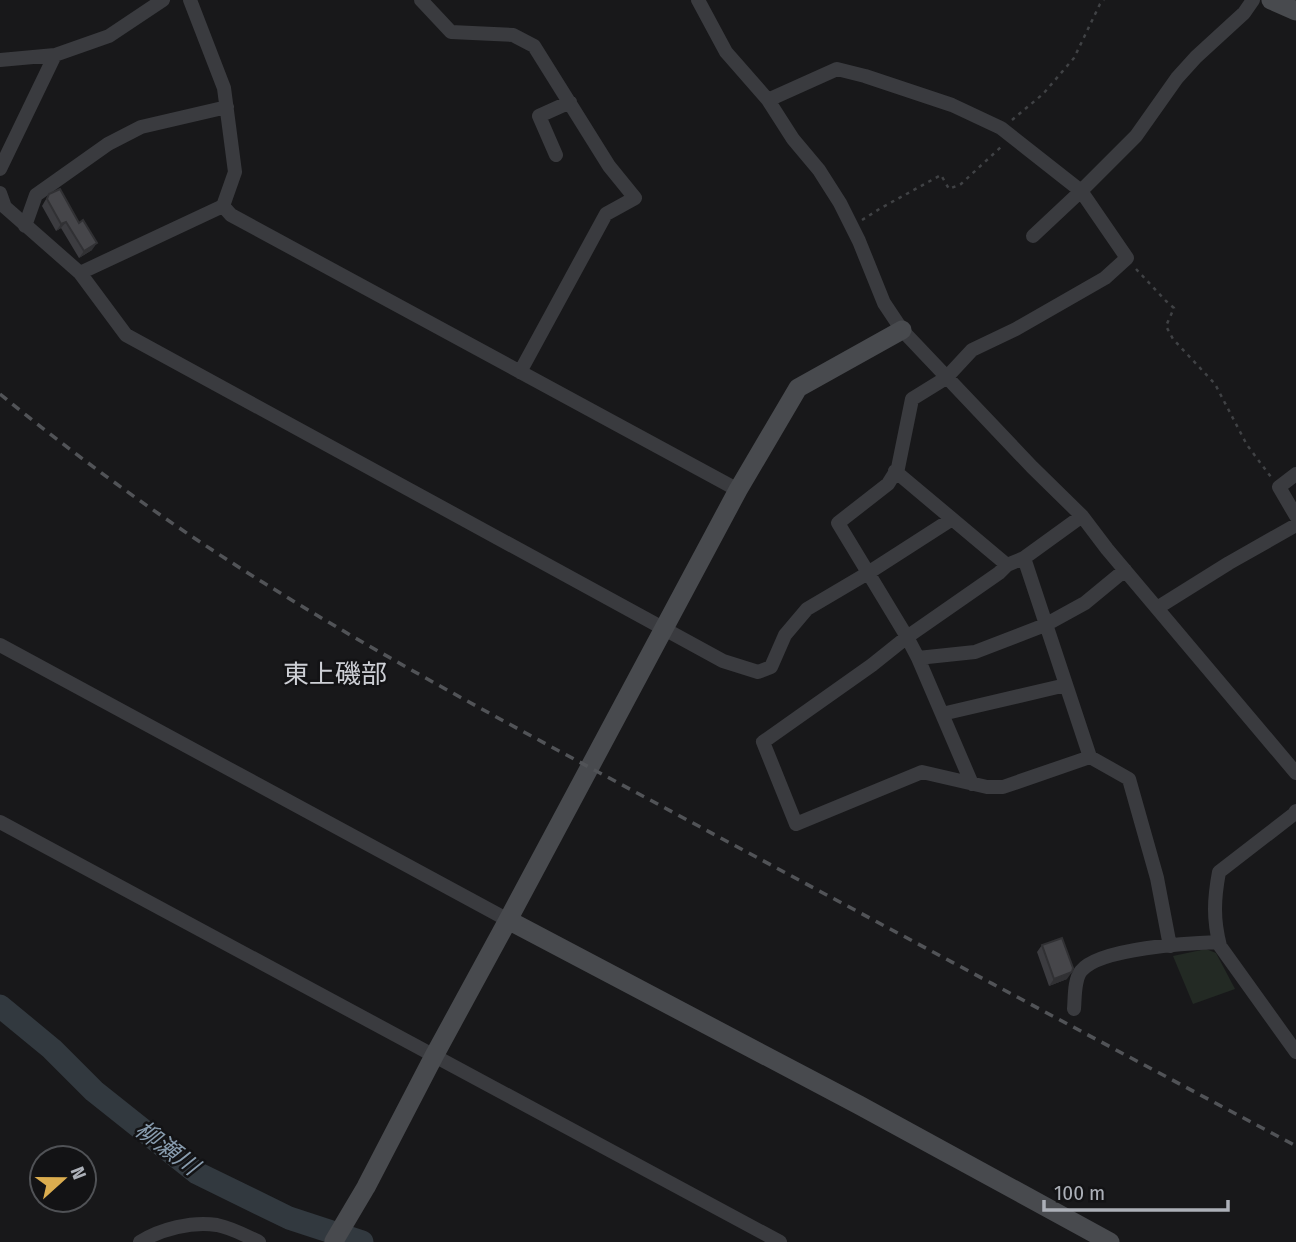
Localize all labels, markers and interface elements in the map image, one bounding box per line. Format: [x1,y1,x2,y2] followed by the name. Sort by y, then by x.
[283,659,387,690] district label: 東上磯部
[130,1115,207,1183] water label: 柳瀬川
[28,1144,98,1214] north arrow
[66,1164,91,1183] text: N
[1044,1168,1228,1212] scale bar
[1054,1180,1105,1206] text: 100 m

